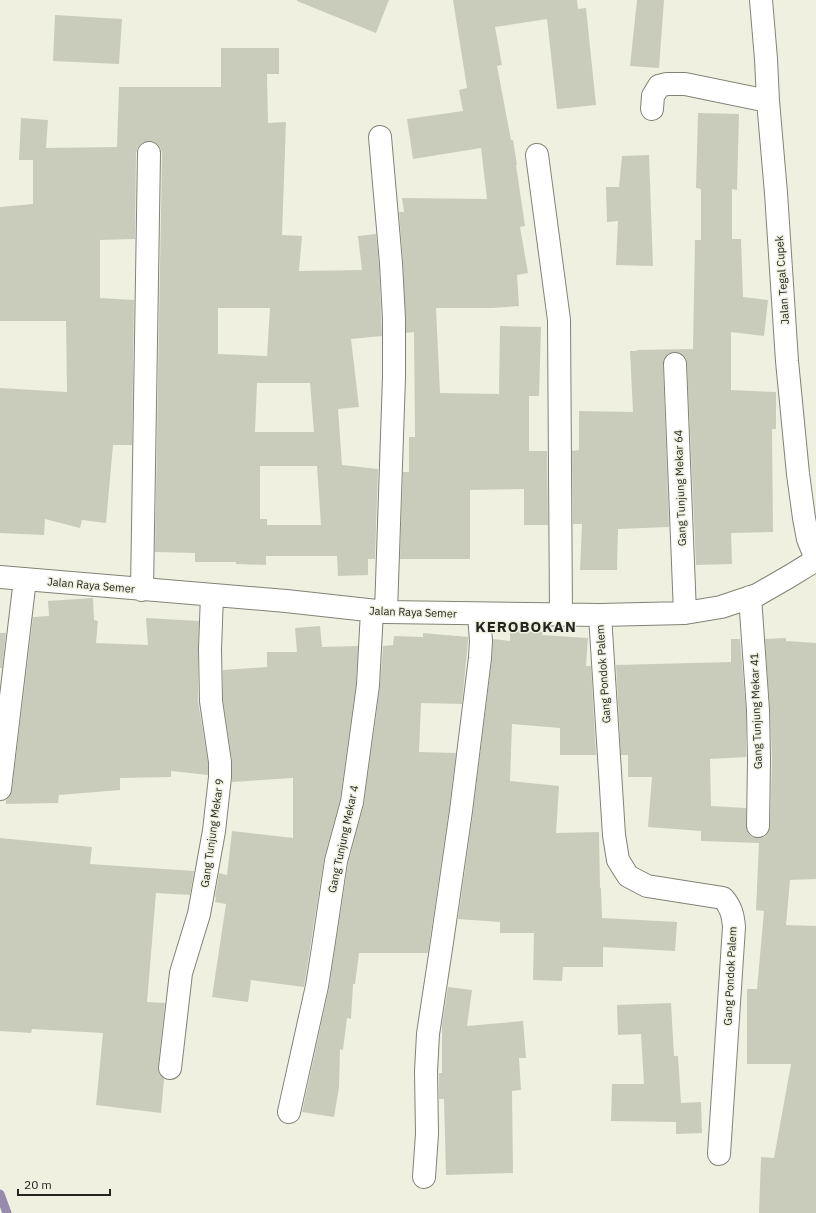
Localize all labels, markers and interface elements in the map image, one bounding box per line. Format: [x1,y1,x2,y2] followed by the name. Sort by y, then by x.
[772,235,792,325] street label: Jalan Tegal Cupek
[671,429,689,546] street label: Gang Tunjung Mekar 64
[47,574,135,596] street label: Jalan Raya Semer
[369,603,457,621] street label: Jalan Raya Semer
[475,617,577,636] district label: KEROBOKAN
[593,624,613,724] street label: Gang Pondok Palem
[747,652,765,769] street label: Gang Tunjung Mekar 41
[197,778,227,888] street label: Gang Tunjung Mekar 9
[325,783,361,894] street label: Gang Tunjung Mekar 4
[720,926,740,1026] street label: Gang Pondok Palem
[18,1171,110,1197] scale bar
[24,1177,52,1192] text: 20 m

